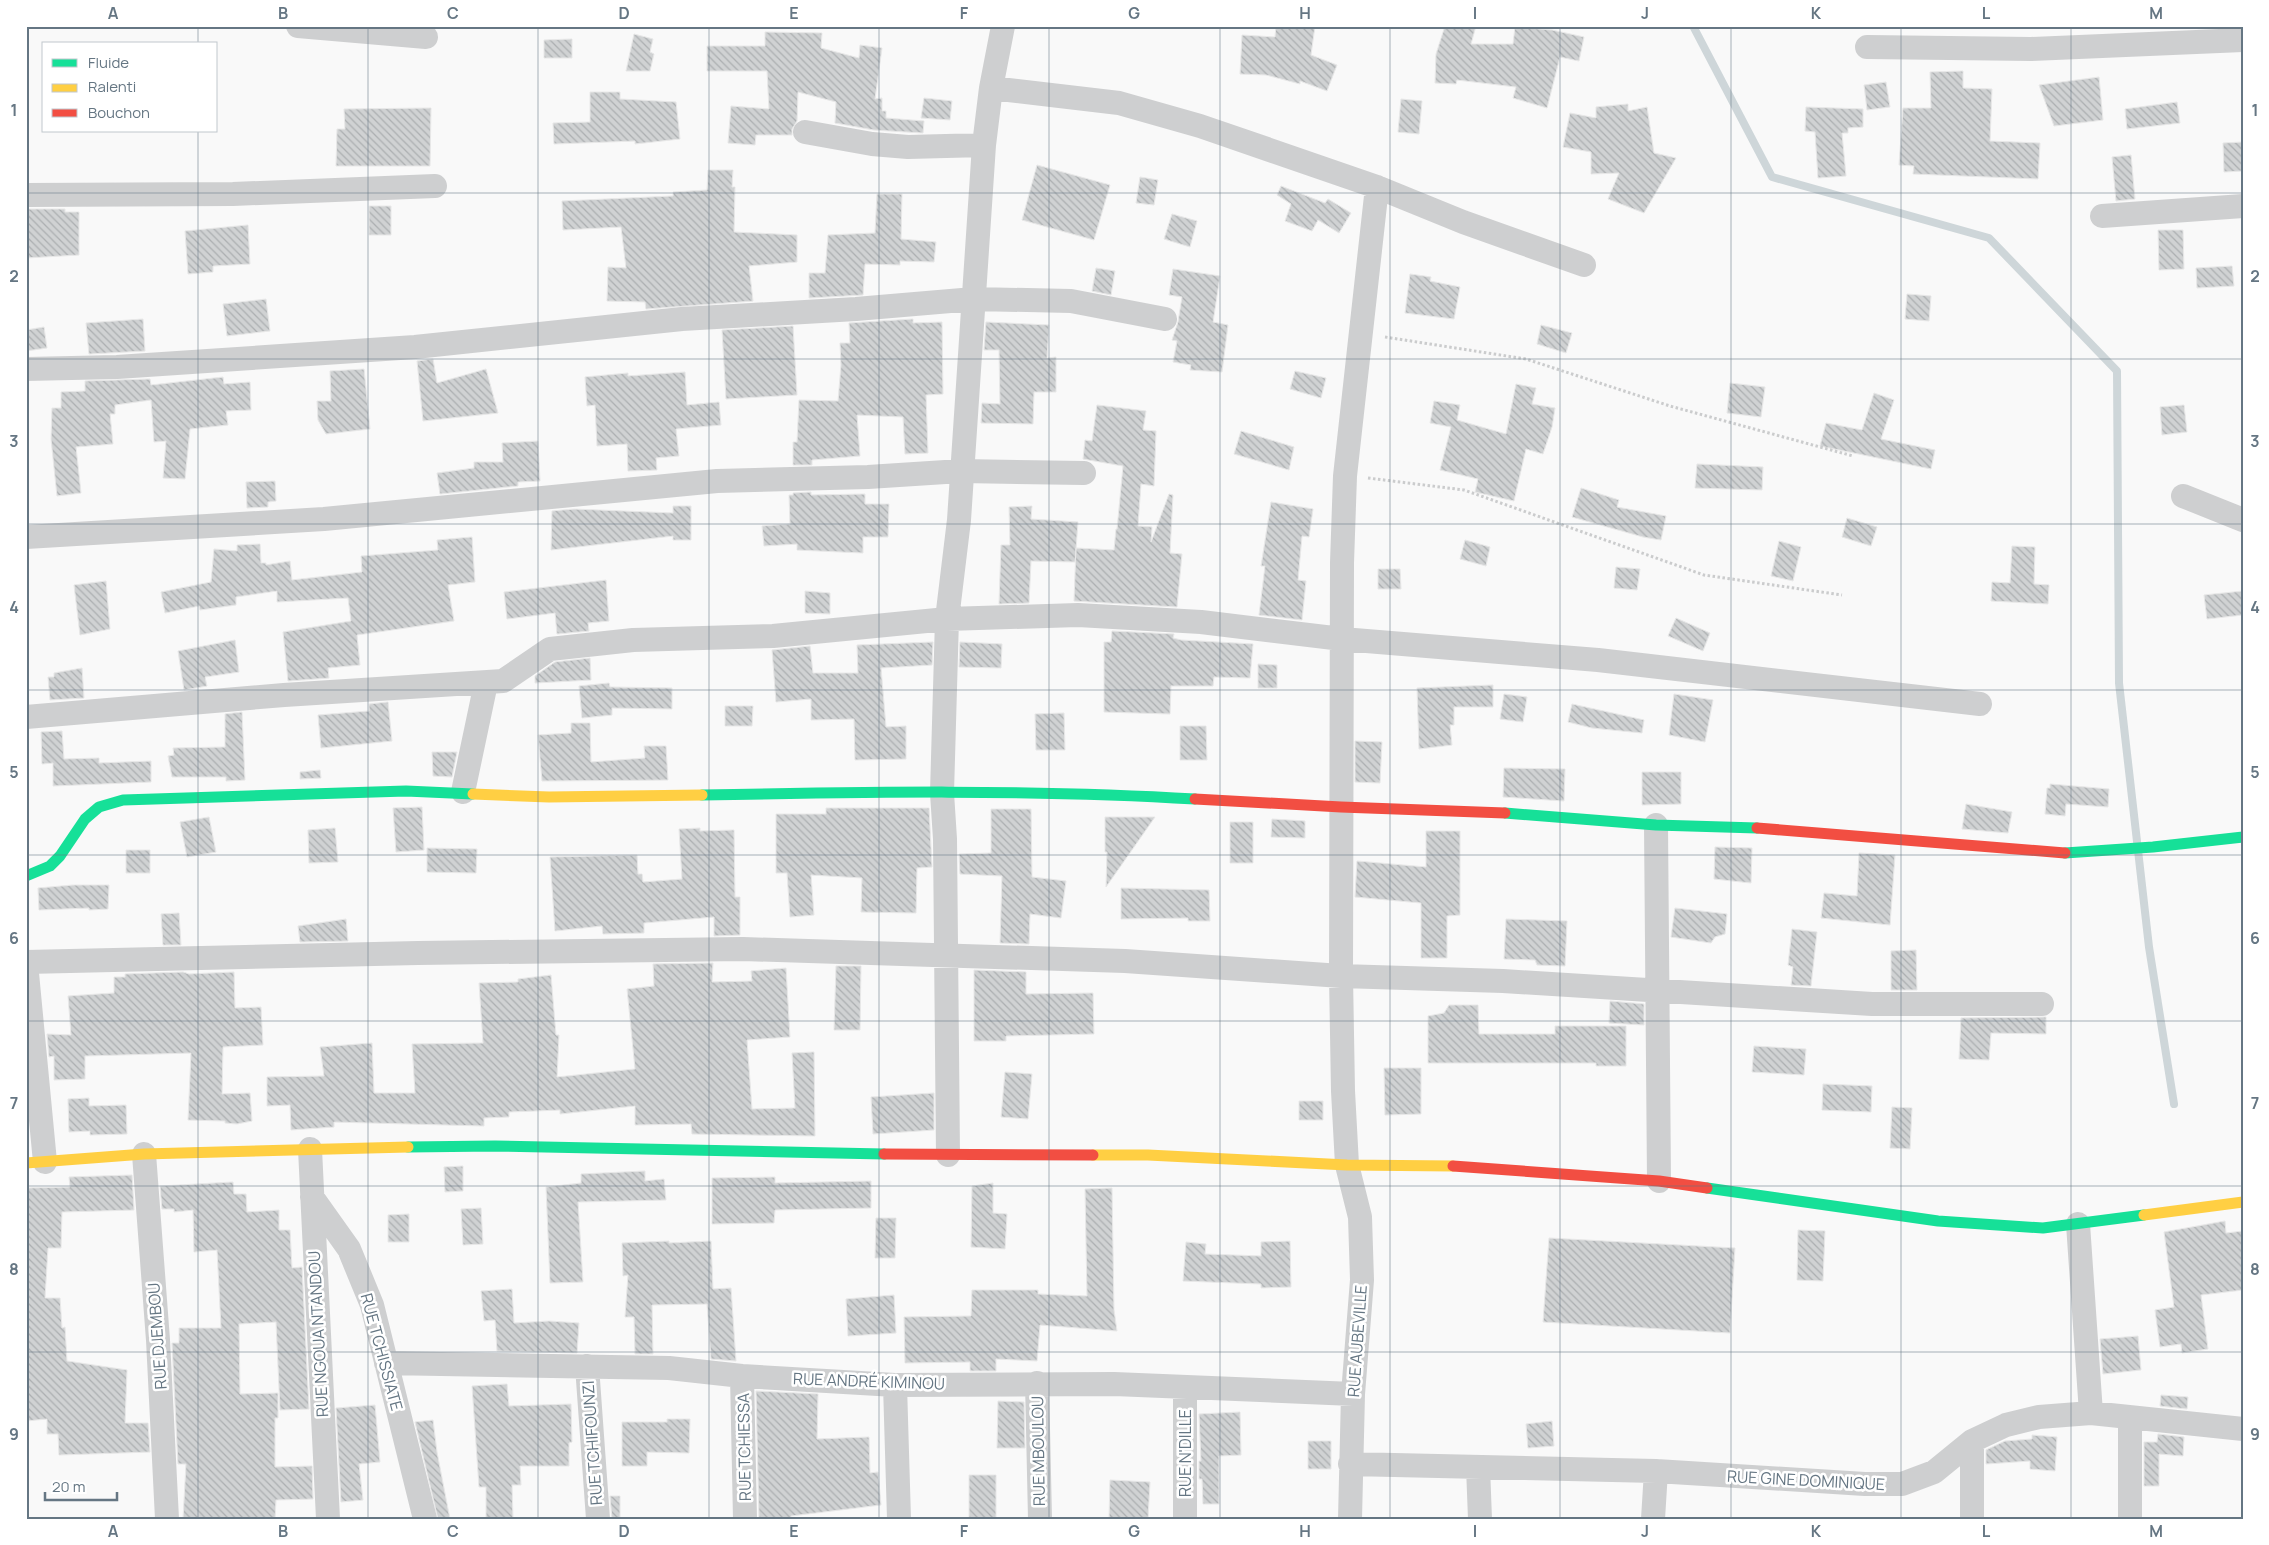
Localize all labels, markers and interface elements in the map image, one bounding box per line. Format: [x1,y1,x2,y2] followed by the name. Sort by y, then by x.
[108,2,119,24] text: A
[278,2,288,24] text: B
[447,2,459,24] text: C
[618,2,630,24] text: D
[789,2,799,24] text: E
[960,2,969,24] text: F
[1128,2,1140,24] text: G
[1299,2,1311,24] text: H
[1473,2,1477,24] text: I
[1641,2,1649,24] text: J
[1811,2,1822,24] text: K
[1982,2,1991,24] text: L
[2149,2,2163,24] text: M
[42,42,218,132] legend
[88,52,129,73] text: Fluide
[88,76,136,97] text: Ralenti
[10,99,18,121] text: 1
[2251,99,2259,121] text: 1
[88,102,150,123] text: Bouchon
[9,265,19,287] text: 2
[2250,265,2260,287] text: 2
[9,430,19,452] text: 3
[2250,430,2260,452] text: 3
[9,596,19,618] text: 4
[2250,596,2260,618] text: 4
[9,761,19,783] text: 5
[2250,761,2260,783] text: 5
[9,927,19,949] text: 6
[2250,927,2260,949] text: 6
[10,1092,18,1114] text: 7
[2251,1092,2259,1114] text: 7
[303,1250,333,1418] street label: RUE NGOUA NTANDOU
[9,1258,19,1280] text: 8
[2250,1258,2260,1280] text: 8
[142,1282,172,1390] street label: RUE DJEMBOU
[1342,1284,1372,1398] street label: RUE AUBEVILLE
[356,1291,408,1413] street label: RUE TCHISSIATE
[793,1367,945,1395] street label: RUE ANDRÉ KIMINOU
[577,1380,607,1506] street label: RUE TCHIFOUNZI
[732,1393,756,1501] street label: RUE TCHIESSA
[1026,1396,1050,1506] street label: RUE MBOULOU
[1174,1409,1196,1497] street label: RUE N'DILLE
[9,1423,19,1445] text: 9
[2250,1423,2260,1445] text: 9
[1727,1465,1885,1495] street label: RUE GINE DOMINIQUE
[45,1470,118,1502] scale bar
[52,1476,85,1497] text: 20 m
[108,1520,119,1542] text: A
[278,1520,288,1542] text: B
[447,1520,459,1542] text: C
[618,1520,630,1542] text: D
[789,1520,799,1542] text: E
[960,1520,969,1542] text: F
[1128,1520,1140,1542] text: G
[1299,1520,1311,1542] text: H
[1473,1520,1477,1542] text: I
[1641,1520,1649,1542] text: J
[1811,1520,1822,1542] text: K
[1982,1520,1991,1542] text: L
[2149,1520,2163,1542] text: M

